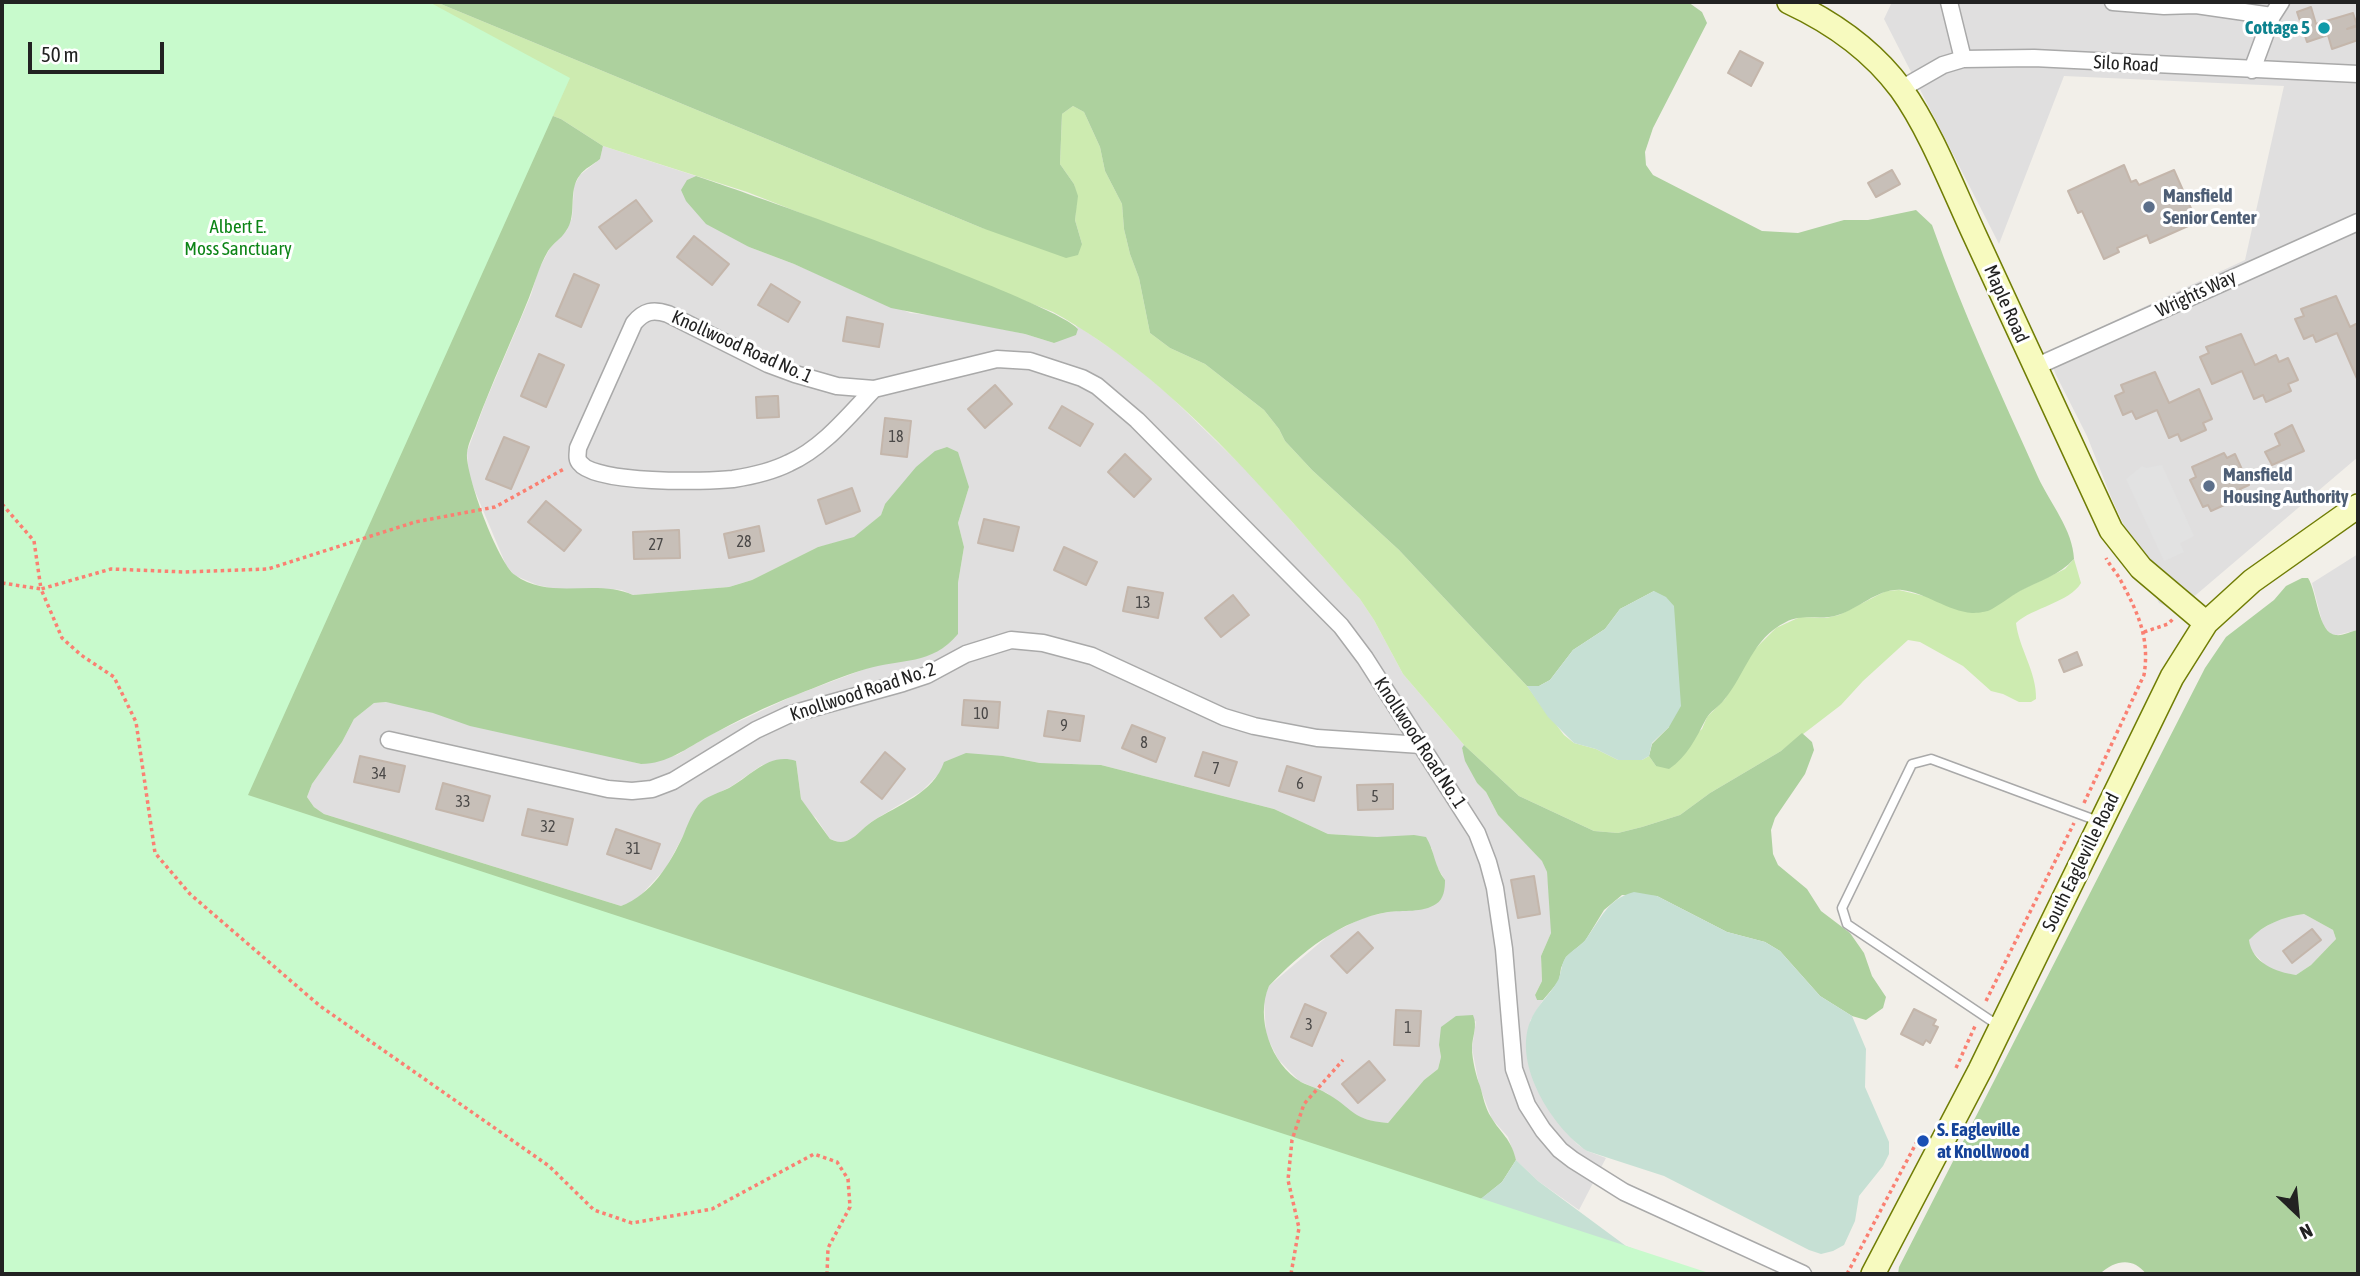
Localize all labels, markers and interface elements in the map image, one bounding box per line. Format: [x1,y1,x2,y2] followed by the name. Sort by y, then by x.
[2245,17,2310,39] place label: Cottage 5
[2316,20,2332,36] marker: Cottage 5
[32,28,168,72] scale bar
[41,42,79,66] text: 50 m
[2093,51,2159,77] street label: Silo Road
[2163,185,2256,229] place label: Mansfield Senior Center
[2141,199,2157,215] marker: Mansfield Senior Center
[184,216,292,260] park label: Albert E. Moss Sanctuary
[1979,261,2033,347] street label: Maple Road
[2152,266,2240,322] street label: Wrights Way
[668,306,816,388] street label: Knollwood Road No. 1
[888,427,904,447] house number: 18
[2223,464,2349,508] place label: Mansfield Housing Authority
[2201,478,2217,494] marker: Mansfield Housing Authority
[736,532,752,552] house number: 28
[648,535,664,555] house number: 27
[1135,593,1151,613] house number: 13
[787,658,939,726] street label: Knollwood Road No. 2
[1369,673,1471,813] street label: Knollwood Road No. 1
[973,704,989,724] house number: 10
[1060,716,1068,736] house number: 9
[1140,733,1148,753] house number: 8
[1212,759,1220,779] house number: 7
[371,764,387,784] house number: 34
[1296,774,1304,794] house number: 6
[1371,787,1379,807] house number: 5
[2038,789,2124,935] street label: South Eagleville Road
[455,792,471,812] house number: 33
[540,817,556,837] house number: 32
[625,839,641,859] house number: 31
[1305,1015,1313,1035] house number: 3
[1404,1018,1412,1038] house number: 1
[1937,1119,2029,1163] place label: S. Eagleville at Knollwood
[1915,1133,1931,1149] marker: S. Eagleville at Knollwood
[2262,1178,2332,1248] north arrow
[2296,1220,2316,1244] text: N

